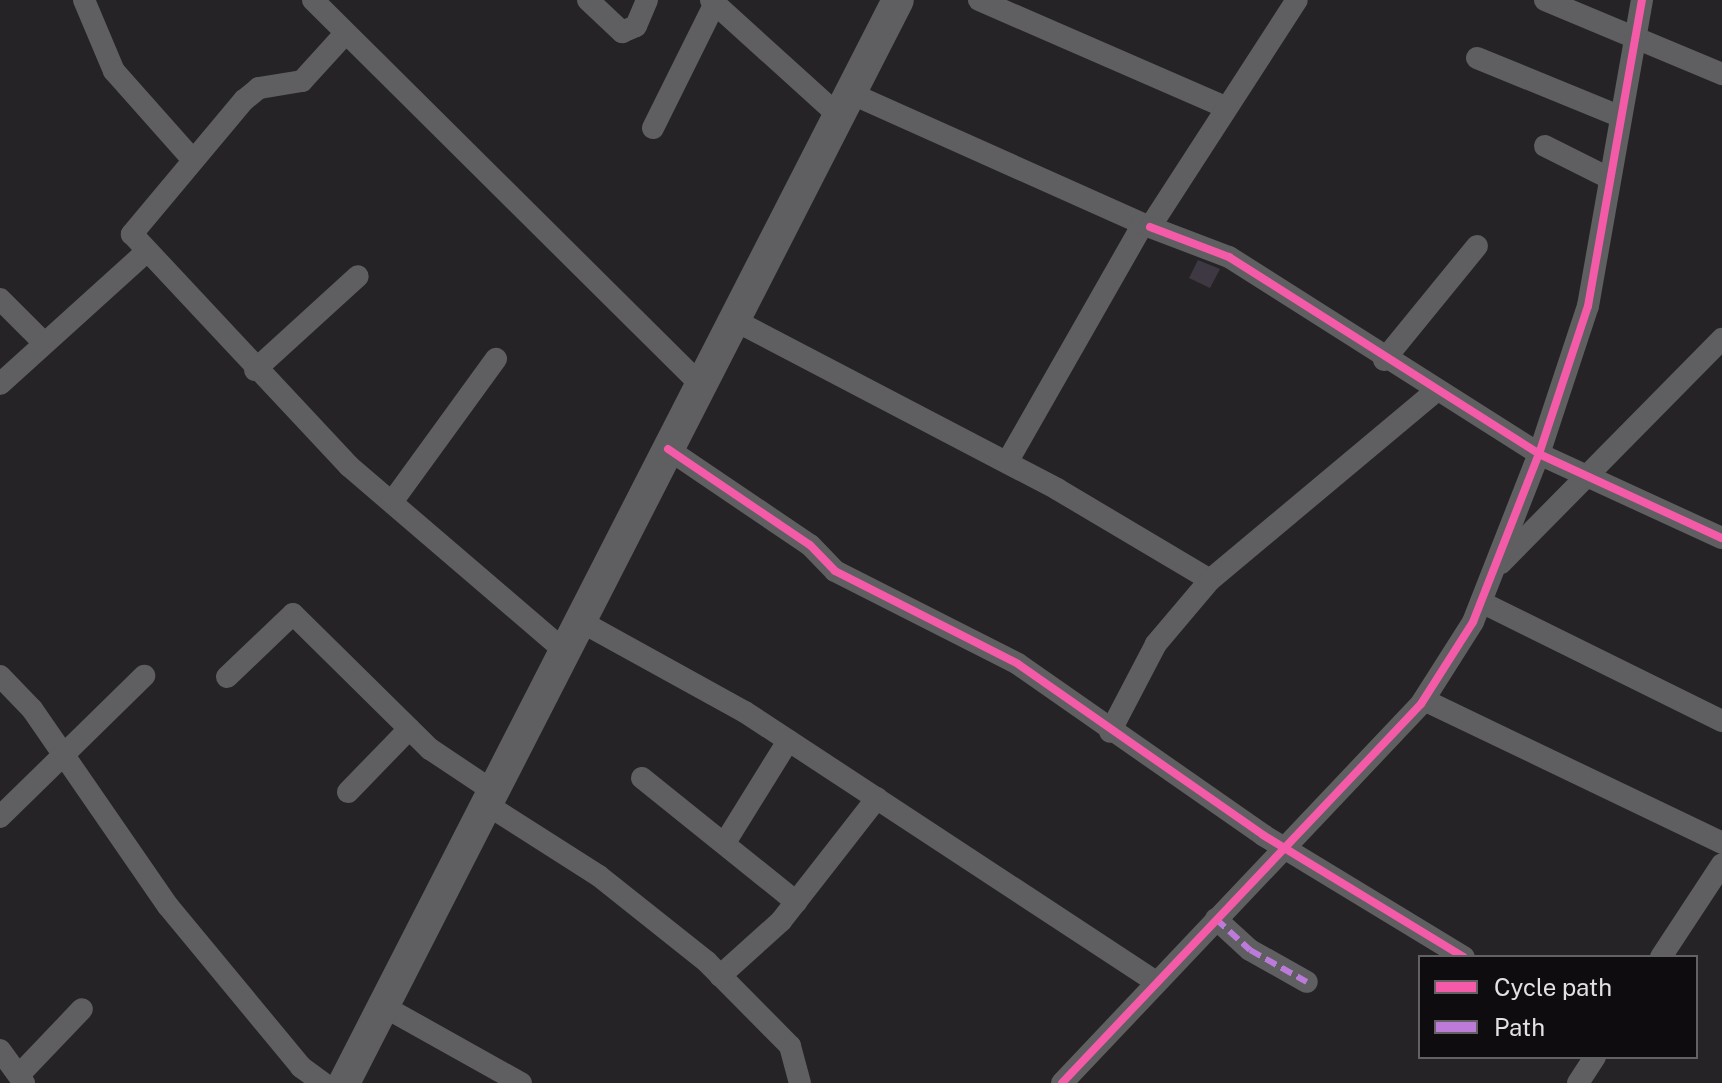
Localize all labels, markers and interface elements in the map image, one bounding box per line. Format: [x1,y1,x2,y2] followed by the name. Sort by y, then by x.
[1418,955,1698,1059] legend
[1494,973,1612,1001] text: Cycle path
[1494,1013,1545,1041] text: Path

